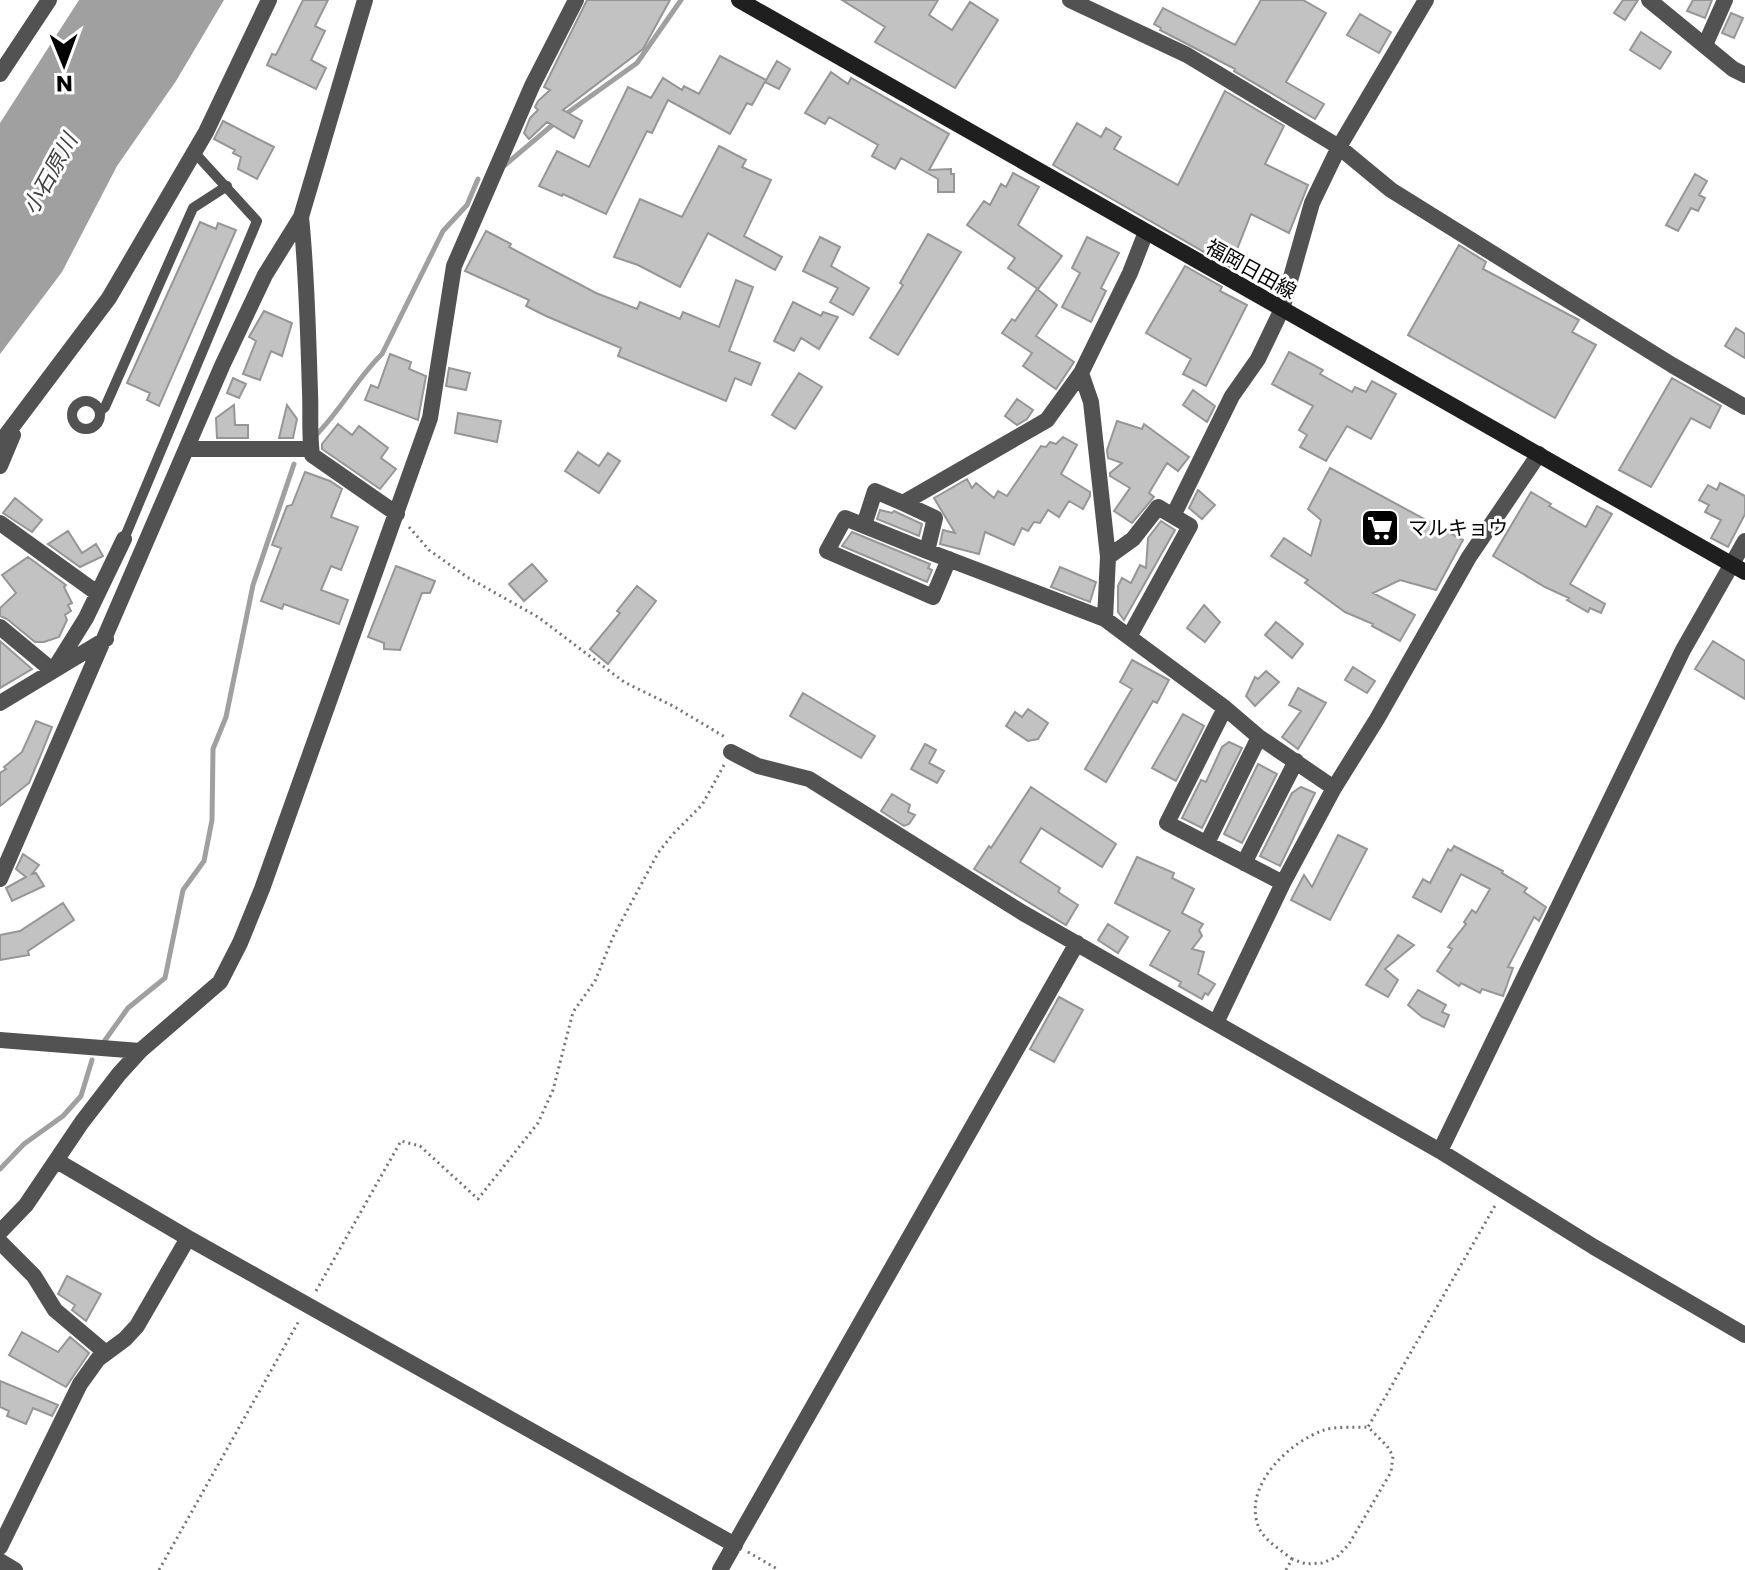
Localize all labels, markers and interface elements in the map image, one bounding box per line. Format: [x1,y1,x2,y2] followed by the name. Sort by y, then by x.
[24,24,104,104] north arrow
[56,68,73,99] text: N
[15,126,86,220] water label: 小石原川
[1200,233,1302,305] street label: 福岡日田線
[1359,507,1401,549] supermarket icon: マルキョウ
[1408,514,1508,542] place label: マルキョウ

